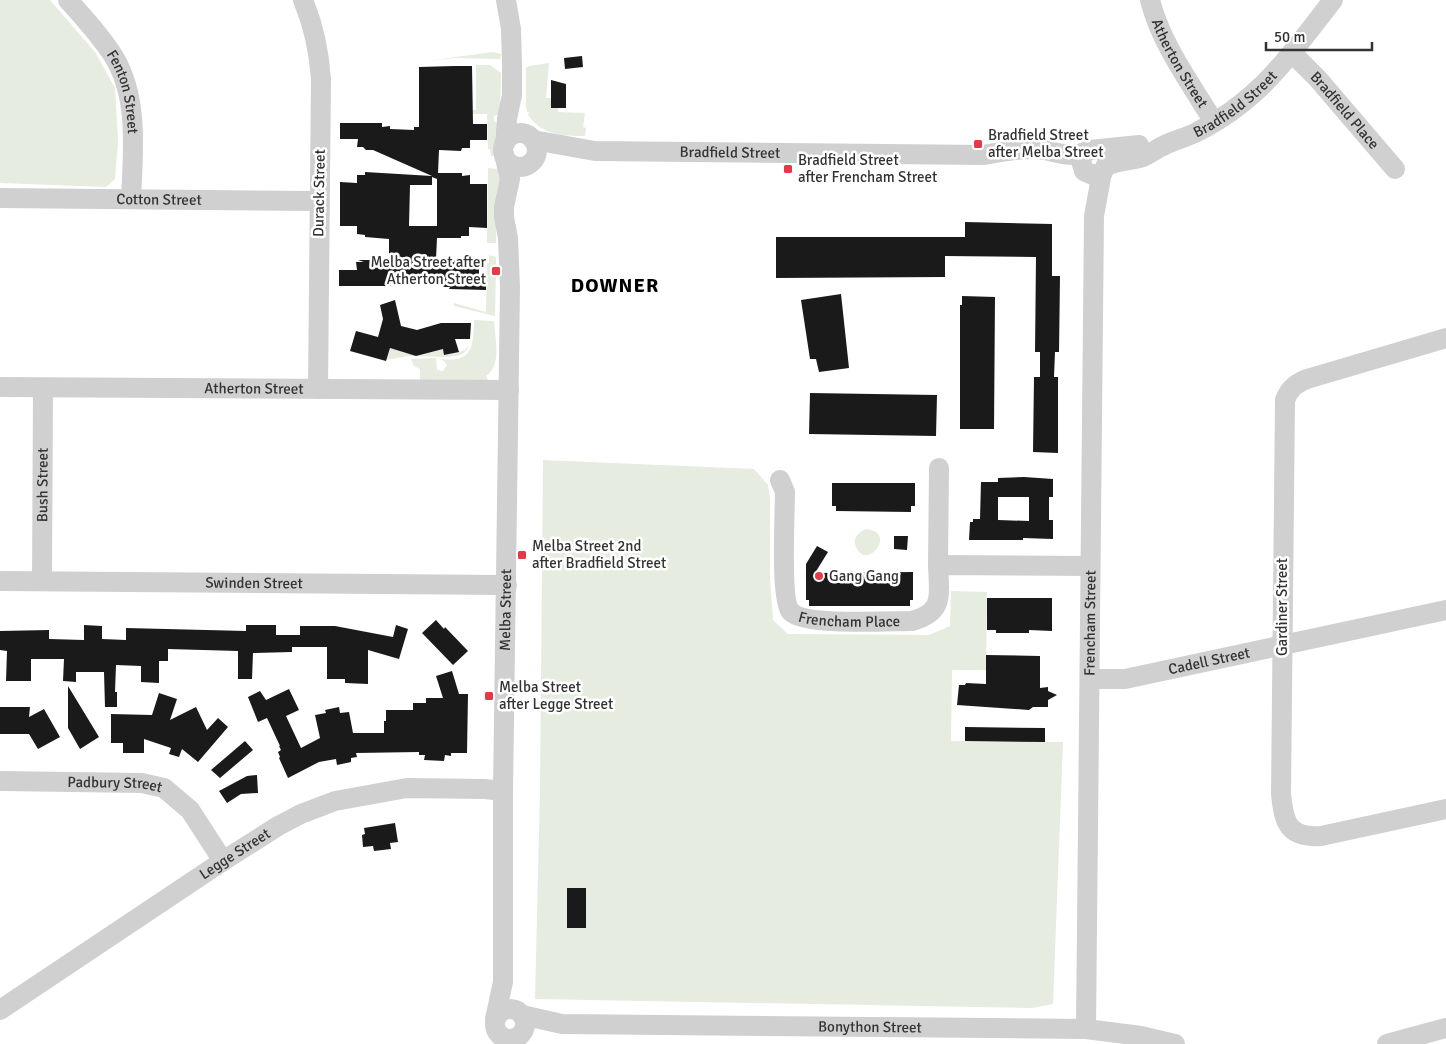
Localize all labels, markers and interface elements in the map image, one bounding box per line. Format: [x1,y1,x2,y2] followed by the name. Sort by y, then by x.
[1148,16,1212,111] street label: Atherton Street
[1266,20,1372,52] scale bar
[1274,28,1305,46] text: 50 m
[103,47,142,134] street label: Fenton Street
[1190,67,1281,141] street label: Bradfield Street
[1307,68,1383,153] street label: Bradfield Place
[988,126,1104,161] place label: Bradfield Street after Melba Street
[972,138,984,150] marker: Bradfield Street after Melba Street
[680,143,780,162] street label: Bradfield Street
[309,149,329,237] street label: Durack Street
[798,151,937,186] place label: Bradfield Street after Frencham Street
[782,163,794,175] marker: Bradfield Street after Frencham Street
[116,190,202,209] street label: Cotton Street
[370,253,486,288] place label: Melba Street after Atherton Street
[490,265,502,277] marker: Melba Street after Atherton Street
[571,273,659,298] district label: DOWNER
[204,379,304,398] street label: Atherton Street
[33,448,52,522] street label: Bush Street
[532,537,666,572] place label: Melba Street 2nd after Bradfield Street
[516,549,528,561] marker: Melba Street 2nd after Bradfield Street
[1273,558,1291,656] street label: Gardiner Street
[829,567,899,585] place label: Gang Gang
[496,569,515,651] street label: Melba Street
[813,570,825,582] marker: Gang Gang
[1080,570,1100,676] street label: Frencham Street
[205,574,303,592] street label: Swinden Street
[797,608,900,631] street label: Frencham Place
[1167,643,1252,678] street label: Cadell Street
[499,678,613,713] place label: Melba Street after Legge Street
[483,690,495,702] marker: Melba Street after Legge Street
[67,773,164,796] street label: Padbury Street
[196,824,274,883] street label: Legge Street
[818,1017,922,1036] street label: Bonython Street

